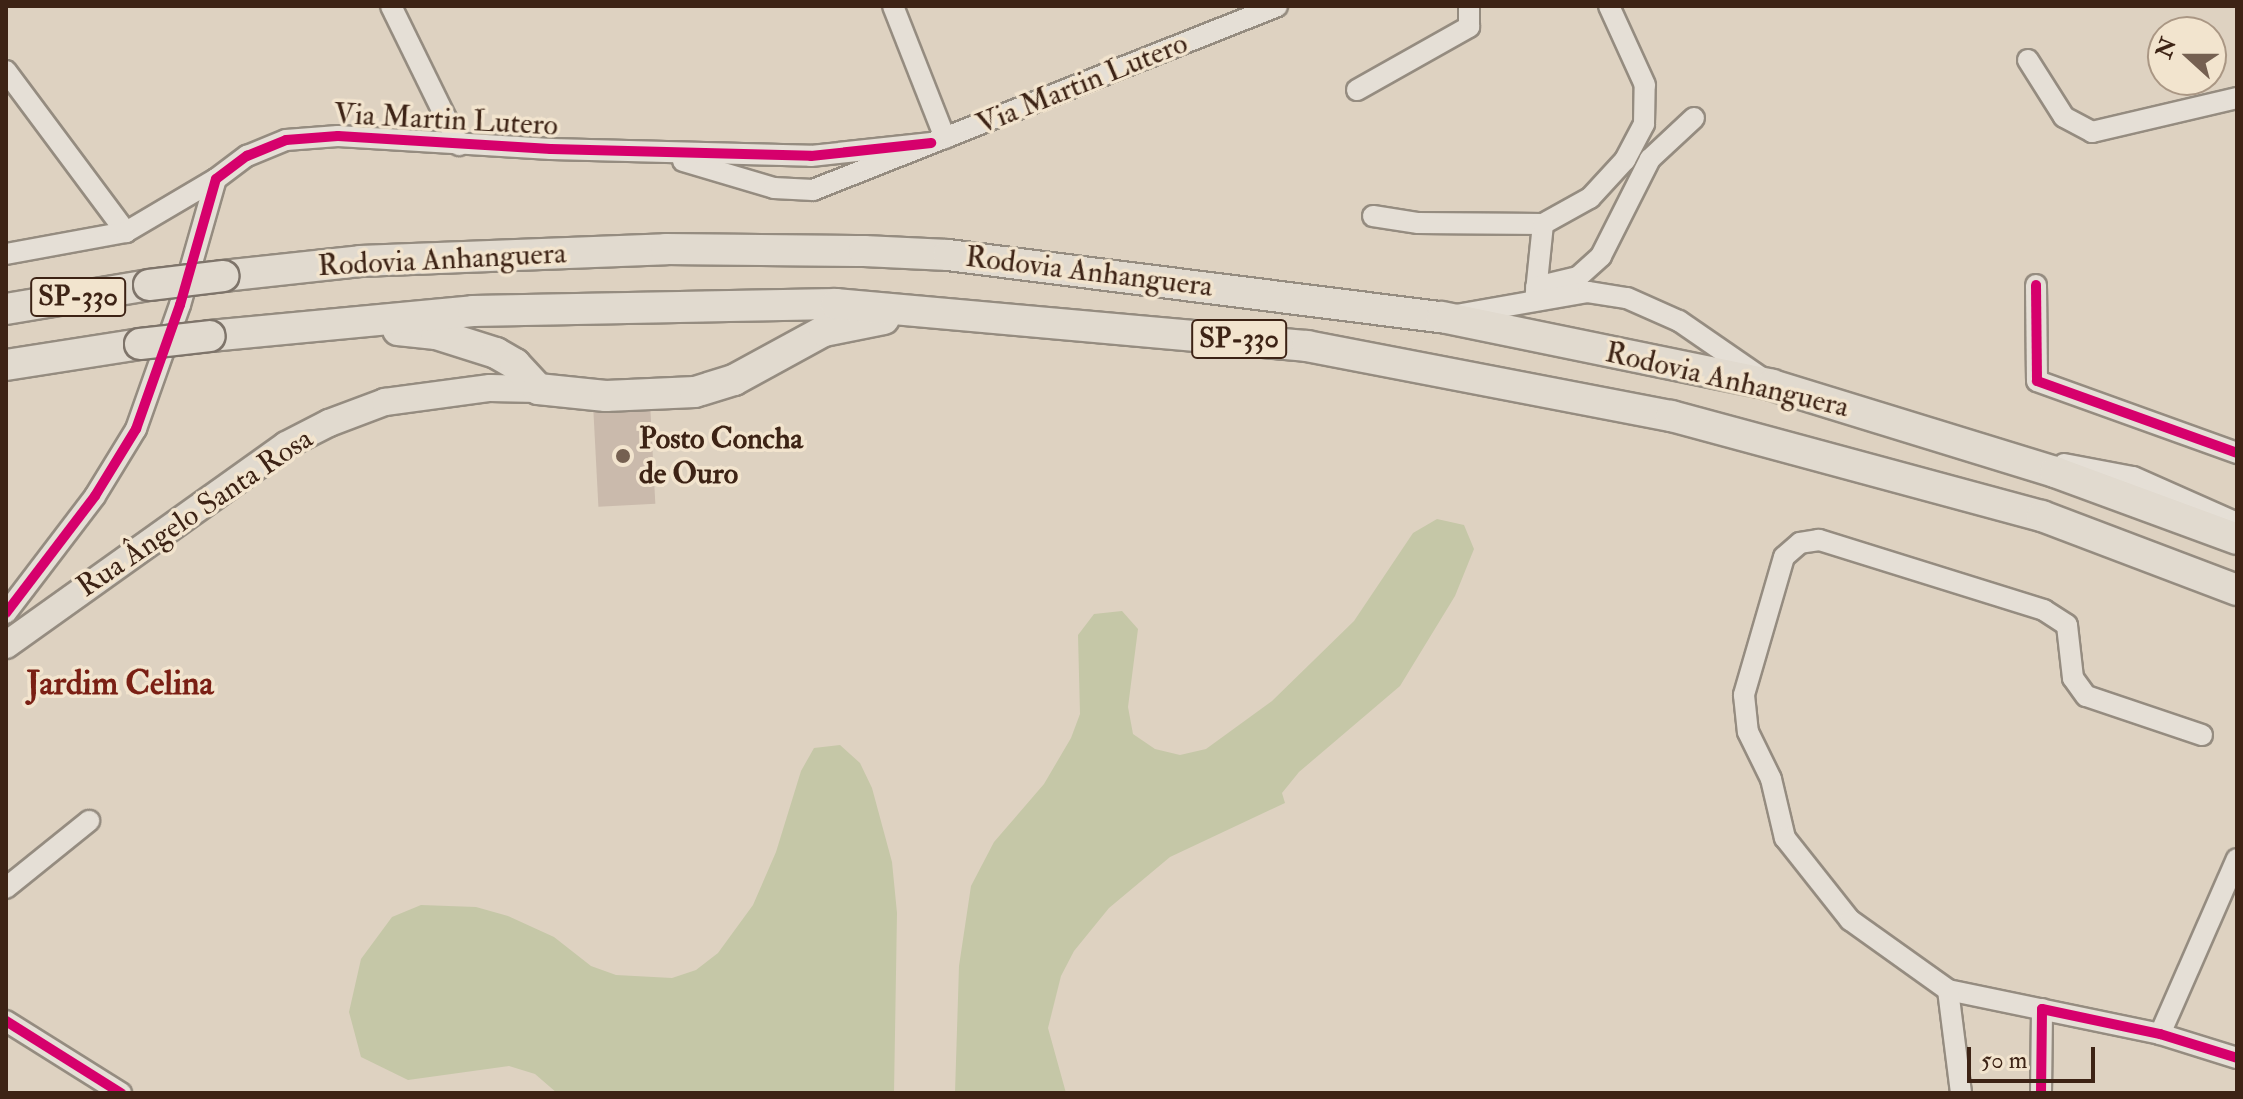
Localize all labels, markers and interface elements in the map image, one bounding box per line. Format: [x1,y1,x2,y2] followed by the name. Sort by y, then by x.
[2147,16,2227,96] north arrow
[971,25,1193,143] street label: Via Martin Lutero
[2150,34,2183,62] text: N
[333,96,559,144] street label: Via Martin Lutero
[317,236,567,284] street label: Rodovia Anhanguera
[963,239,1215,305] street label: Rodovia Anhanguera
[30,273,126,321] road number: SP-330
[1191,315,1287,363] road number: SP-330
[1602,334,1852,426] street label: Rodovia Anhanguera
[70,421,320,605] street label: Rua Ângelo Santa Rosa
[639,421,803,492] place label: Posto Concha de Ouro
[614,447,632,465] marker: Posto Concha de Ouro
[26,664,214,704] district label: Jardim Celina
[1971,1031,2099,1081] scale bar
[1981,1045,2027,1076] text: 50 m

